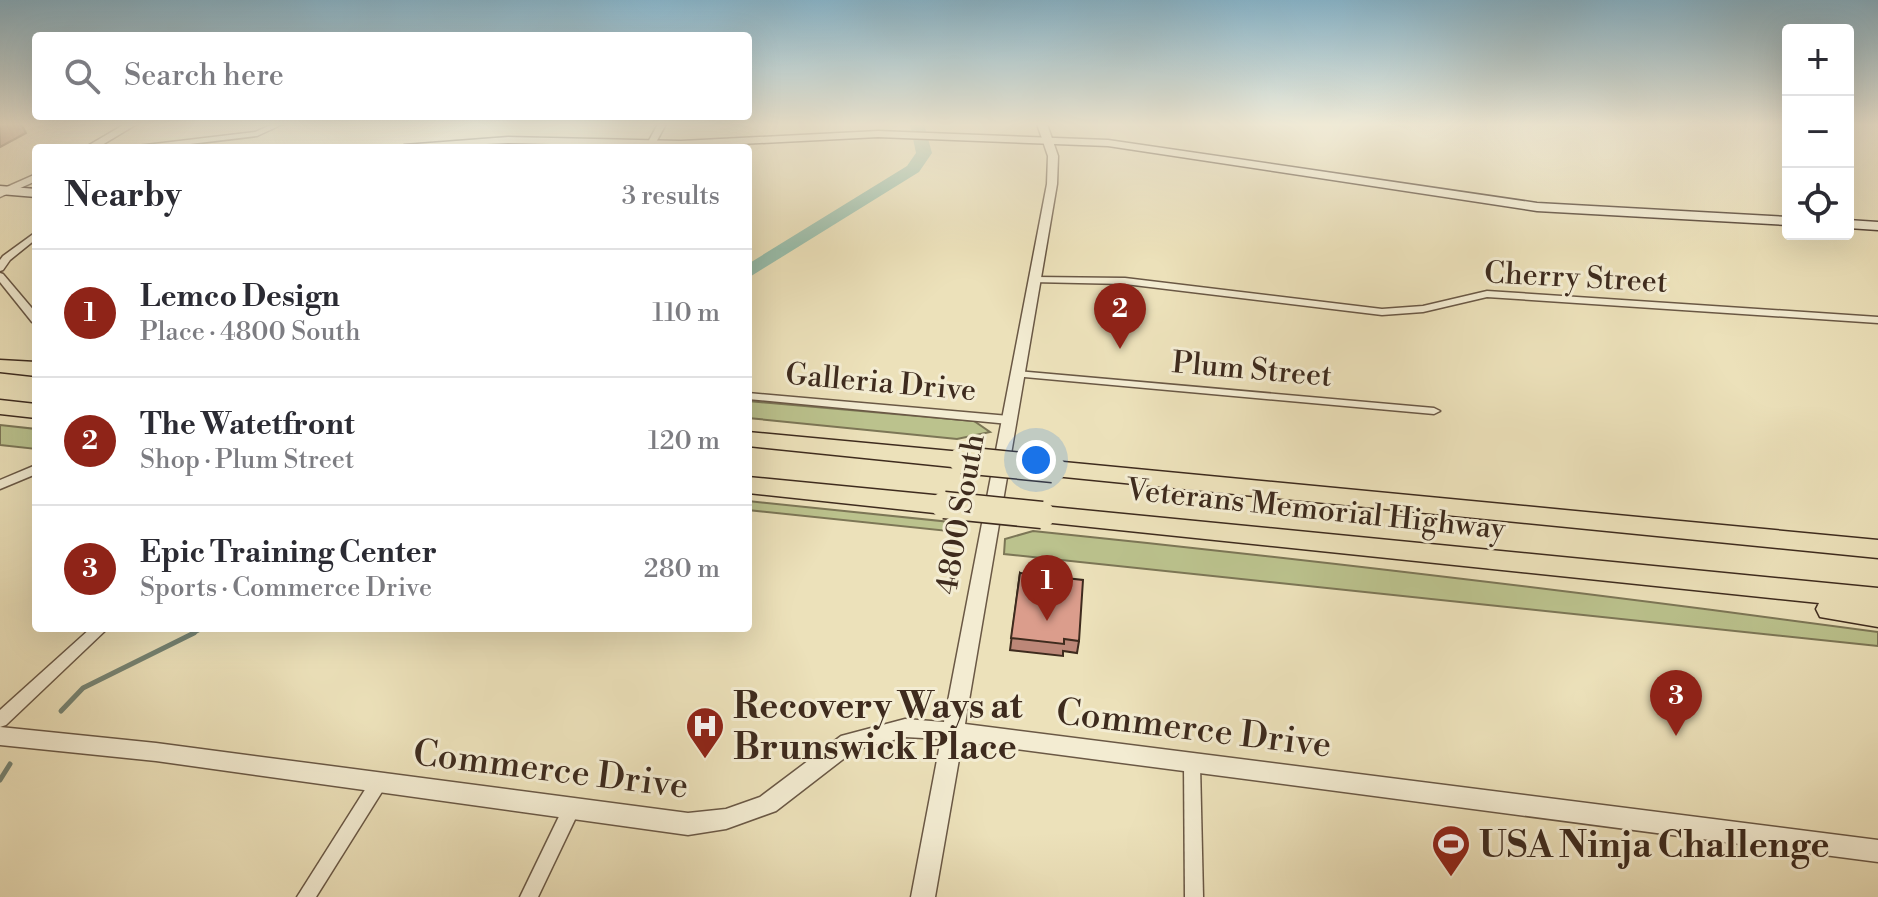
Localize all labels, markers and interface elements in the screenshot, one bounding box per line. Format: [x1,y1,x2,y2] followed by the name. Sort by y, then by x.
[1782,24,1854,240] map controls
[1782,24,1854,96] button: +
[32,32,752,120] search box
[60,54,104,98] icon: search
[124,57,284,95] text: Search here
[1782,96,1854,168] button: −
[1782,168,1854,240] button: locate
[64,175,182,217] text: Nearby
[622,180,720,212] text: 3 results
[1483,254,1669,302] street label: Cherry Street
[140,278,340,316] text: Lemco Design
[1094,283,1146,349] pin: 2
[84,297,96,329] text: 1
[652,297,720,329] text: 110 m
[140,316,361,348] text: Place · 4800 South
[1170,344,1334,396] street label: Plum Street
[784,356,978,410] street label: Galleria Drive
[140,406,355,444] text: The Watetfront
[82,425,98,457] text: 2
[648,425,720,457] text: 120 m
[928,431,994,597] street label: 4800 South
[1016,440,1056,480] your location
[140,444,354,476] text: Shop · Plum Street
[1124,471,1508,549] street label: Veterans Memorial Highway
[140,534,437,572] text: Epic Training Center
[82,553,98,585] text: 3
[644,553,720,585] text: 280 m
[1021,555,1073,621] pin: 1
[140,572,432,604] text: Sports · Commerce Drive
[1650,670,1702,736] pin: 3
[733,685,1023,771] place label: Recovery Ways at Brunswick Place
[1054,690,1334,769] street label: Commerce Drive
[684,705,726,760] hospital icon: Recovery Ways at Brunswick Place
[411,731,691,810] street label: Commerce Drive
[1430,823,1472,878] sports icon: USA Ninja Challenge
[1479,824,1830,869] place label: USA Ninja Challenge

